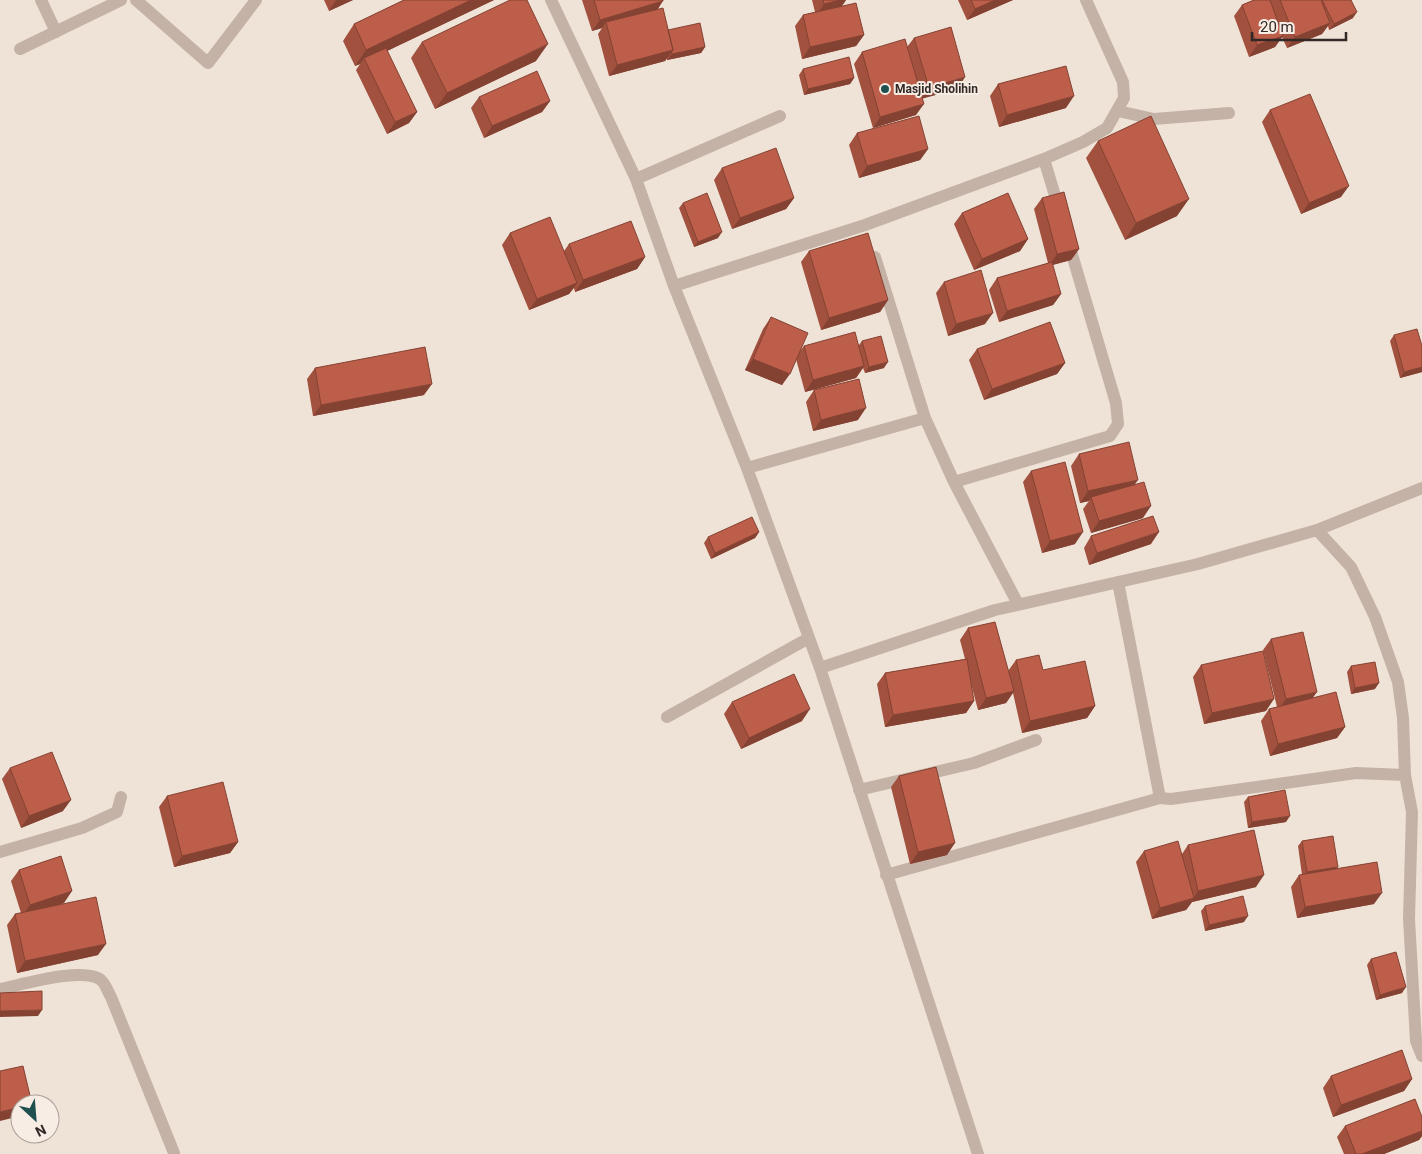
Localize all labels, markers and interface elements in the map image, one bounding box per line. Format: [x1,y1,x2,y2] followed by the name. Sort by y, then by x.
[1252,10,1346,42] scale bar
[1260,18,1294,36] text: 20 m
[895,82,978,96] place label: Masjid Sholihin
[879,83,891,95] marker: Masjid Sholihin
[10,1094,60,1144] north arrow
[33,1121,49,1140] text: N

